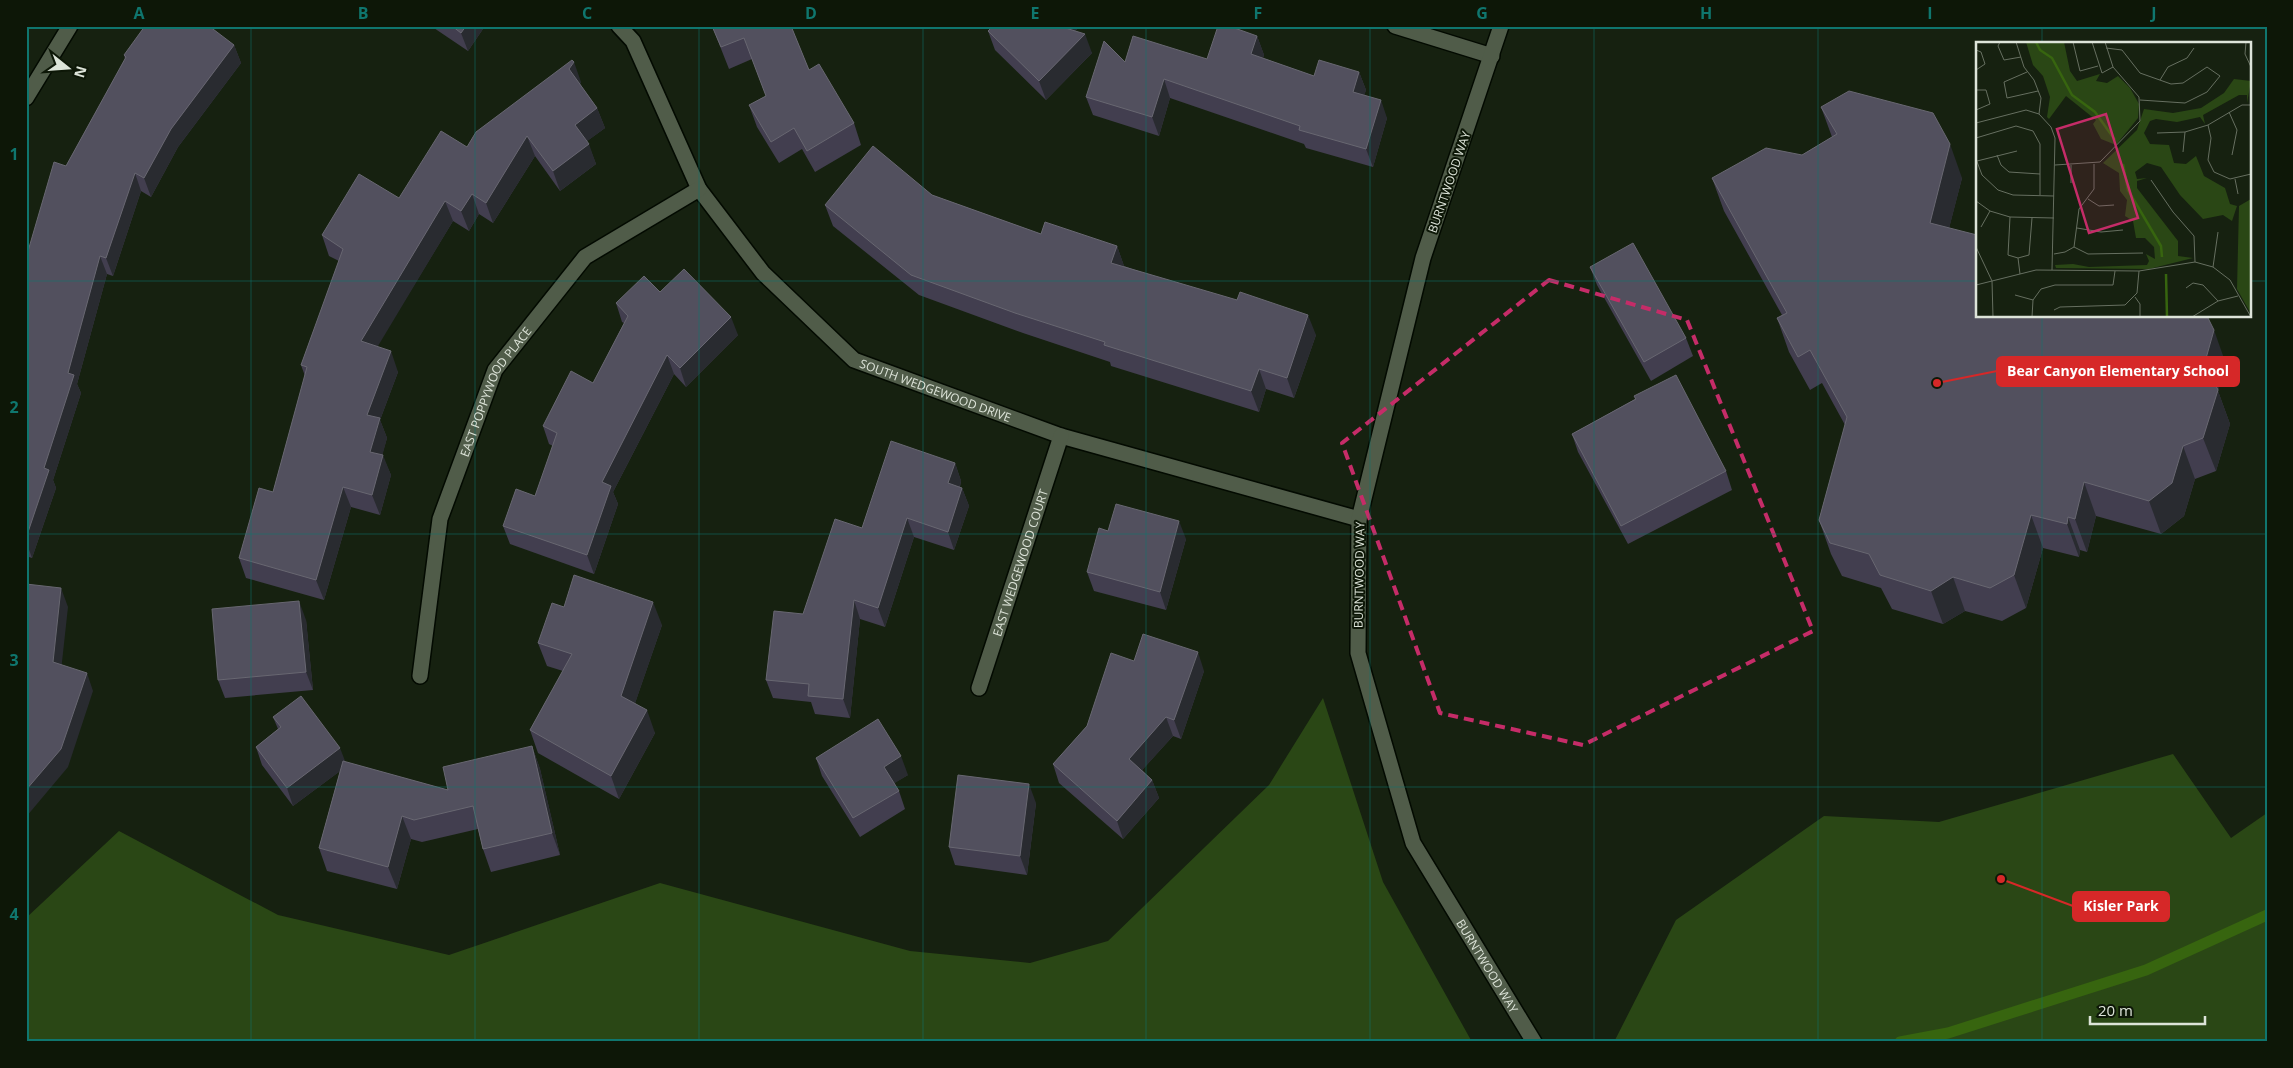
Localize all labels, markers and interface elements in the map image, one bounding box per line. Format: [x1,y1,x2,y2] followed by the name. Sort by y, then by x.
[133,2,145,24] text: A
[358,2,368,24] text: B
[582,2,592,24] text: C
[805,2,817,24] text: D
[1031,2,1040,24] text: E
[1254,2,1262,24] text: F
[1476,2,1488,24] text: G
[1700,2,1712,24] text: H
[1927,2,1933,24] text: I
[2149,2,2157,24] text: J
[42,42,92,92] north arrow
[1976,42,2250,318] inset map
[70,64,92,80] text: N
[1424,129,1474,235] street label: BURNTWOOD WAY
[9,143,19,165] text: 1
[455,323,535,459] street label: EAST POPPYWOOD PLACE
[858,354,1014,426] street label: SOUTH WEDGEWOOD DRIVE
[1997,357,2239,386] callout: Bear Canyon Elementary School
[2007,361,2229,380] text: Bear Canyon Elementary School
[9,396,19,418] text: 2
[988,486,1052,638] street label: EAST WEDGEWOOD COURT
[1350,521,1368,628] street label: BURNTWOOD WAY
[9,649,19,671] text: 3
[2073,892,2169,921] callout: Kisler Park
[2083,896,2159,915] text: Kisler Park
[9,903,19,925] text: 4
[1453,916,1523,1016] street label: BURNTWOOD WAY
[2090,993,2206,1025] scale bar
[2098,1000,2133,1020] text: 20 m

